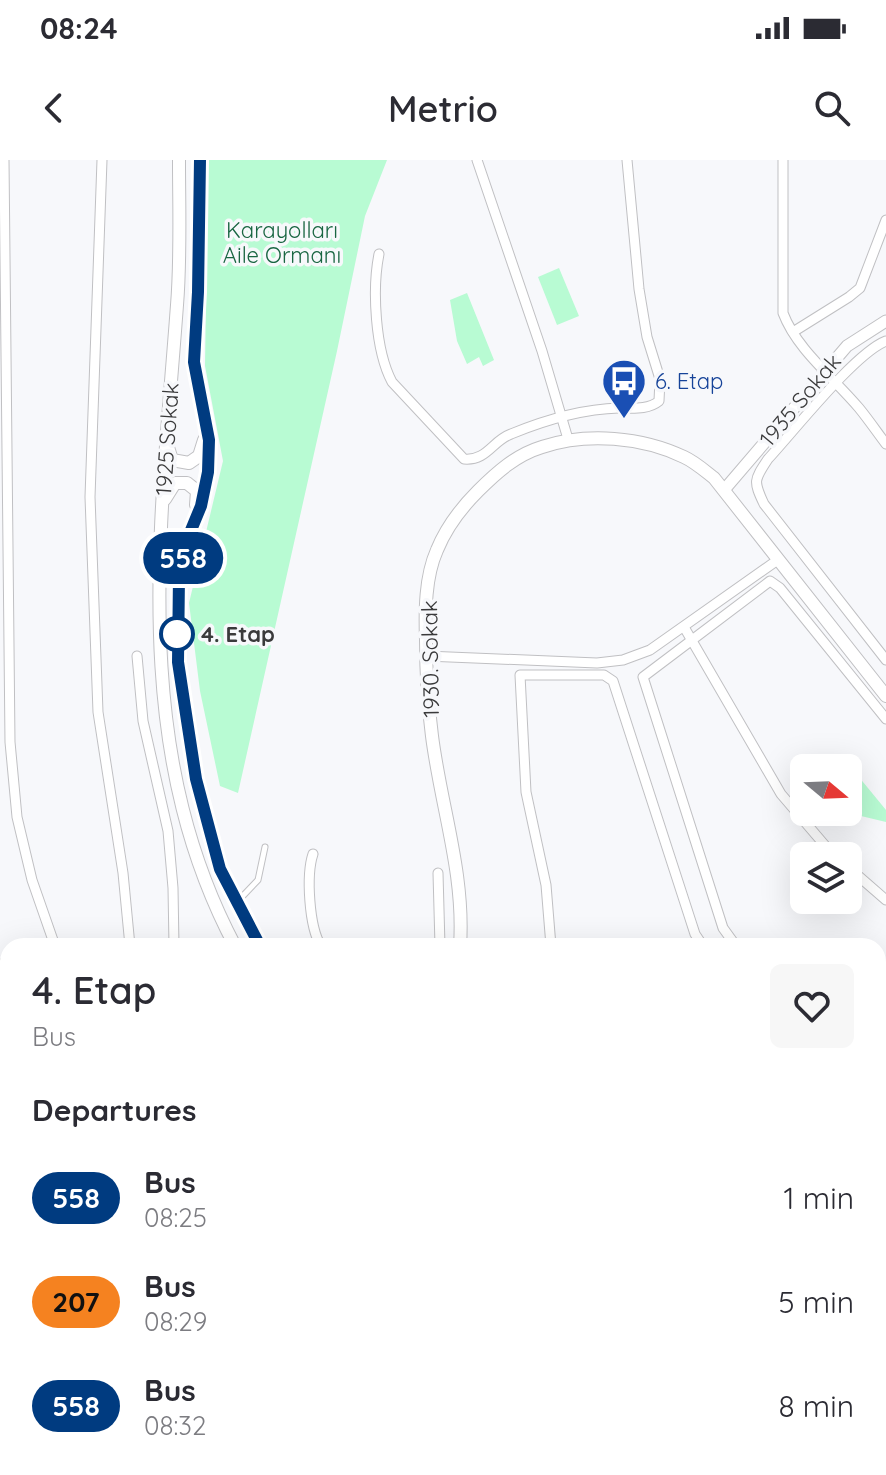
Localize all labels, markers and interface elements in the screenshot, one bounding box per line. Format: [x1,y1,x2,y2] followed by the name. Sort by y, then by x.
[40,9,118,47] text: 08:24
[32,86,76,130] icon: back
[388,86,498,131] text: Metrio
[810,86,854,130] icon: search
[223,216,341,269] park label: Karayolları Aile Ormanı
[753,348,847,452] street label: 1935 Sokak
[600,357,648,420] bus stop icon: 6. Etap
[655,367,723,395] place label: 6. Etap
[149,382,185,496] street label: 1925 Sokak
[137,532,229,584] line badge: 558
[159,540,207,575] text: 558
[415,600,445,718] street label: 1930. Sokak
[160,617,194,651] marker: 4. Etap
[201,620,275,648] place label: 4. Etap
[790,754,862,826] north arrow
[790,754,862,914] map controls
[790,842,862,914] button: layers
[770,964,854,1048] button: heart
[32,966,156,1014] text: 4. Etap
[32,1020,76,1053] text: Bus
[32,1091,197,1129] text: Departures
[144,1163,196,1201] text: Bus
[784,1179,854,1217] text: 1 min
[52,1180,100,1215] text: 558
[144,1201,207,1234] text: 08:25
[144,1267,196,1305] text: Bus
[778,1283,854,1321] text: 5 min
[52,1284,100,1319] text: 207
[144,1305,207,1338] text: 08:29
[144,1371,196,1409] text: Bus
[778,1387,854,1425] text: 8 min
[52,1388,100,1423] text: 558
[144,1409,206,1442] text: 08:32

